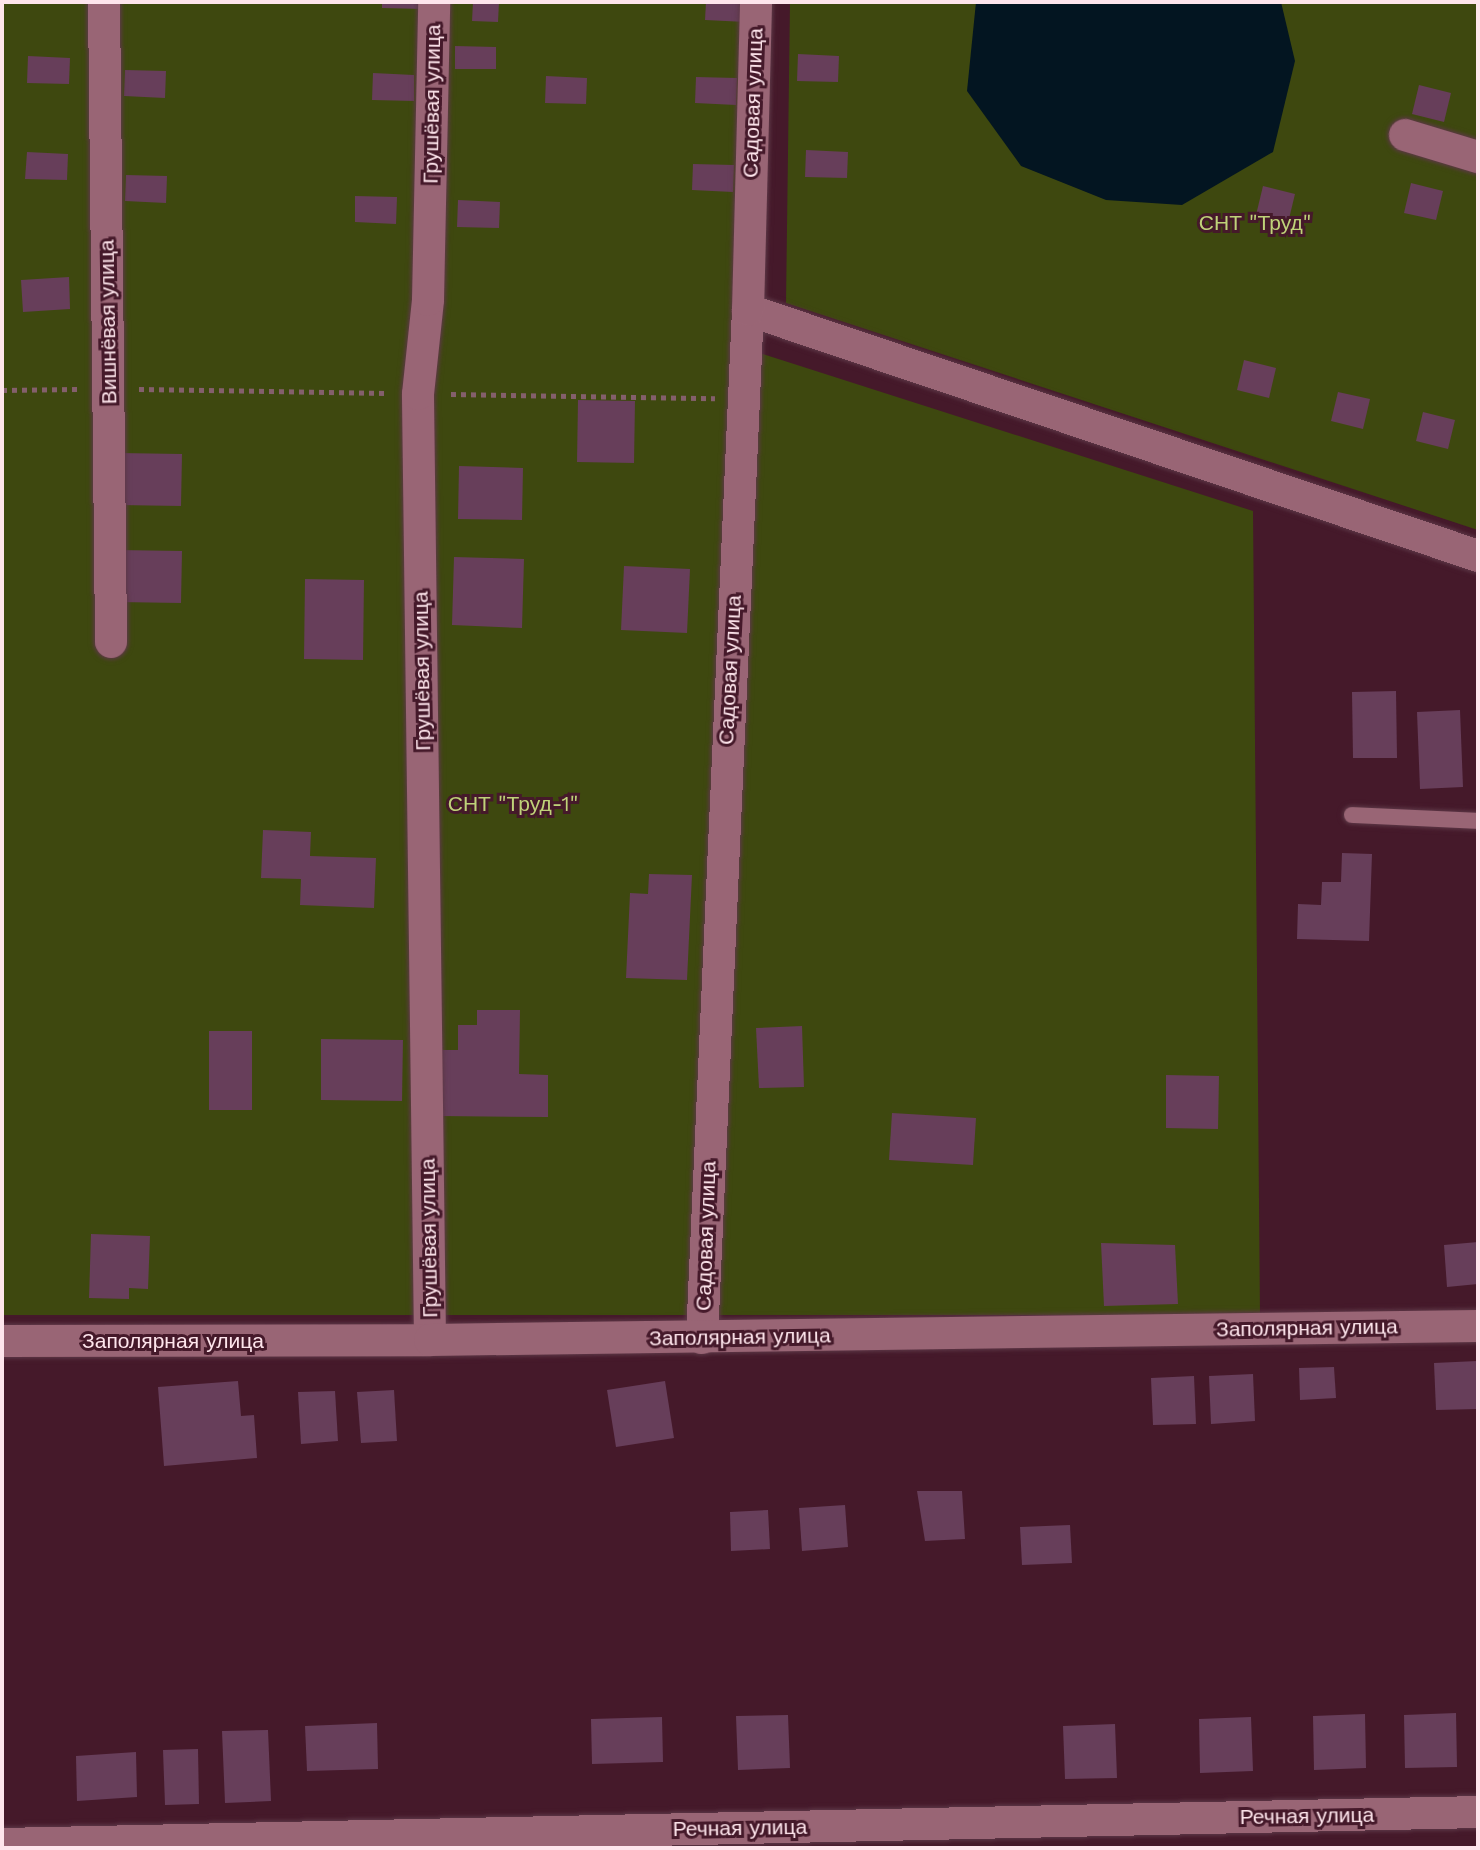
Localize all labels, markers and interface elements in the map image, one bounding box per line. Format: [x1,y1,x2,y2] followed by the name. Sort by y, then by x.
[418,24,446,184] street label: Грушёвая улица
[738,28,768,178] street label: Садовая улица
[1199,210,1311,236] park label: СНТ "Труд"
[94,239,122,405] street label: Вишнёвая улица
[408,591,436,751] street label: Грушёвая улица
[713,595,747,745] street label: Садовая улица
[448,791,578,817] park label: СНТ "Труд-1"
[415,1158,443,1318] street label: Грушёвая улица
[691,1161,721,1311] street label: Садовая улица
[1216,1314,1398,1342] street label: Заполярная улица
[649,1323,831,1351] street label: Заполярная улица
[82,1328,264,1354] street label: Заполярная улица
[1240,1802,1374,1830] street label: Речная улица
[673,1814,807,1842] street label: Речная улица

